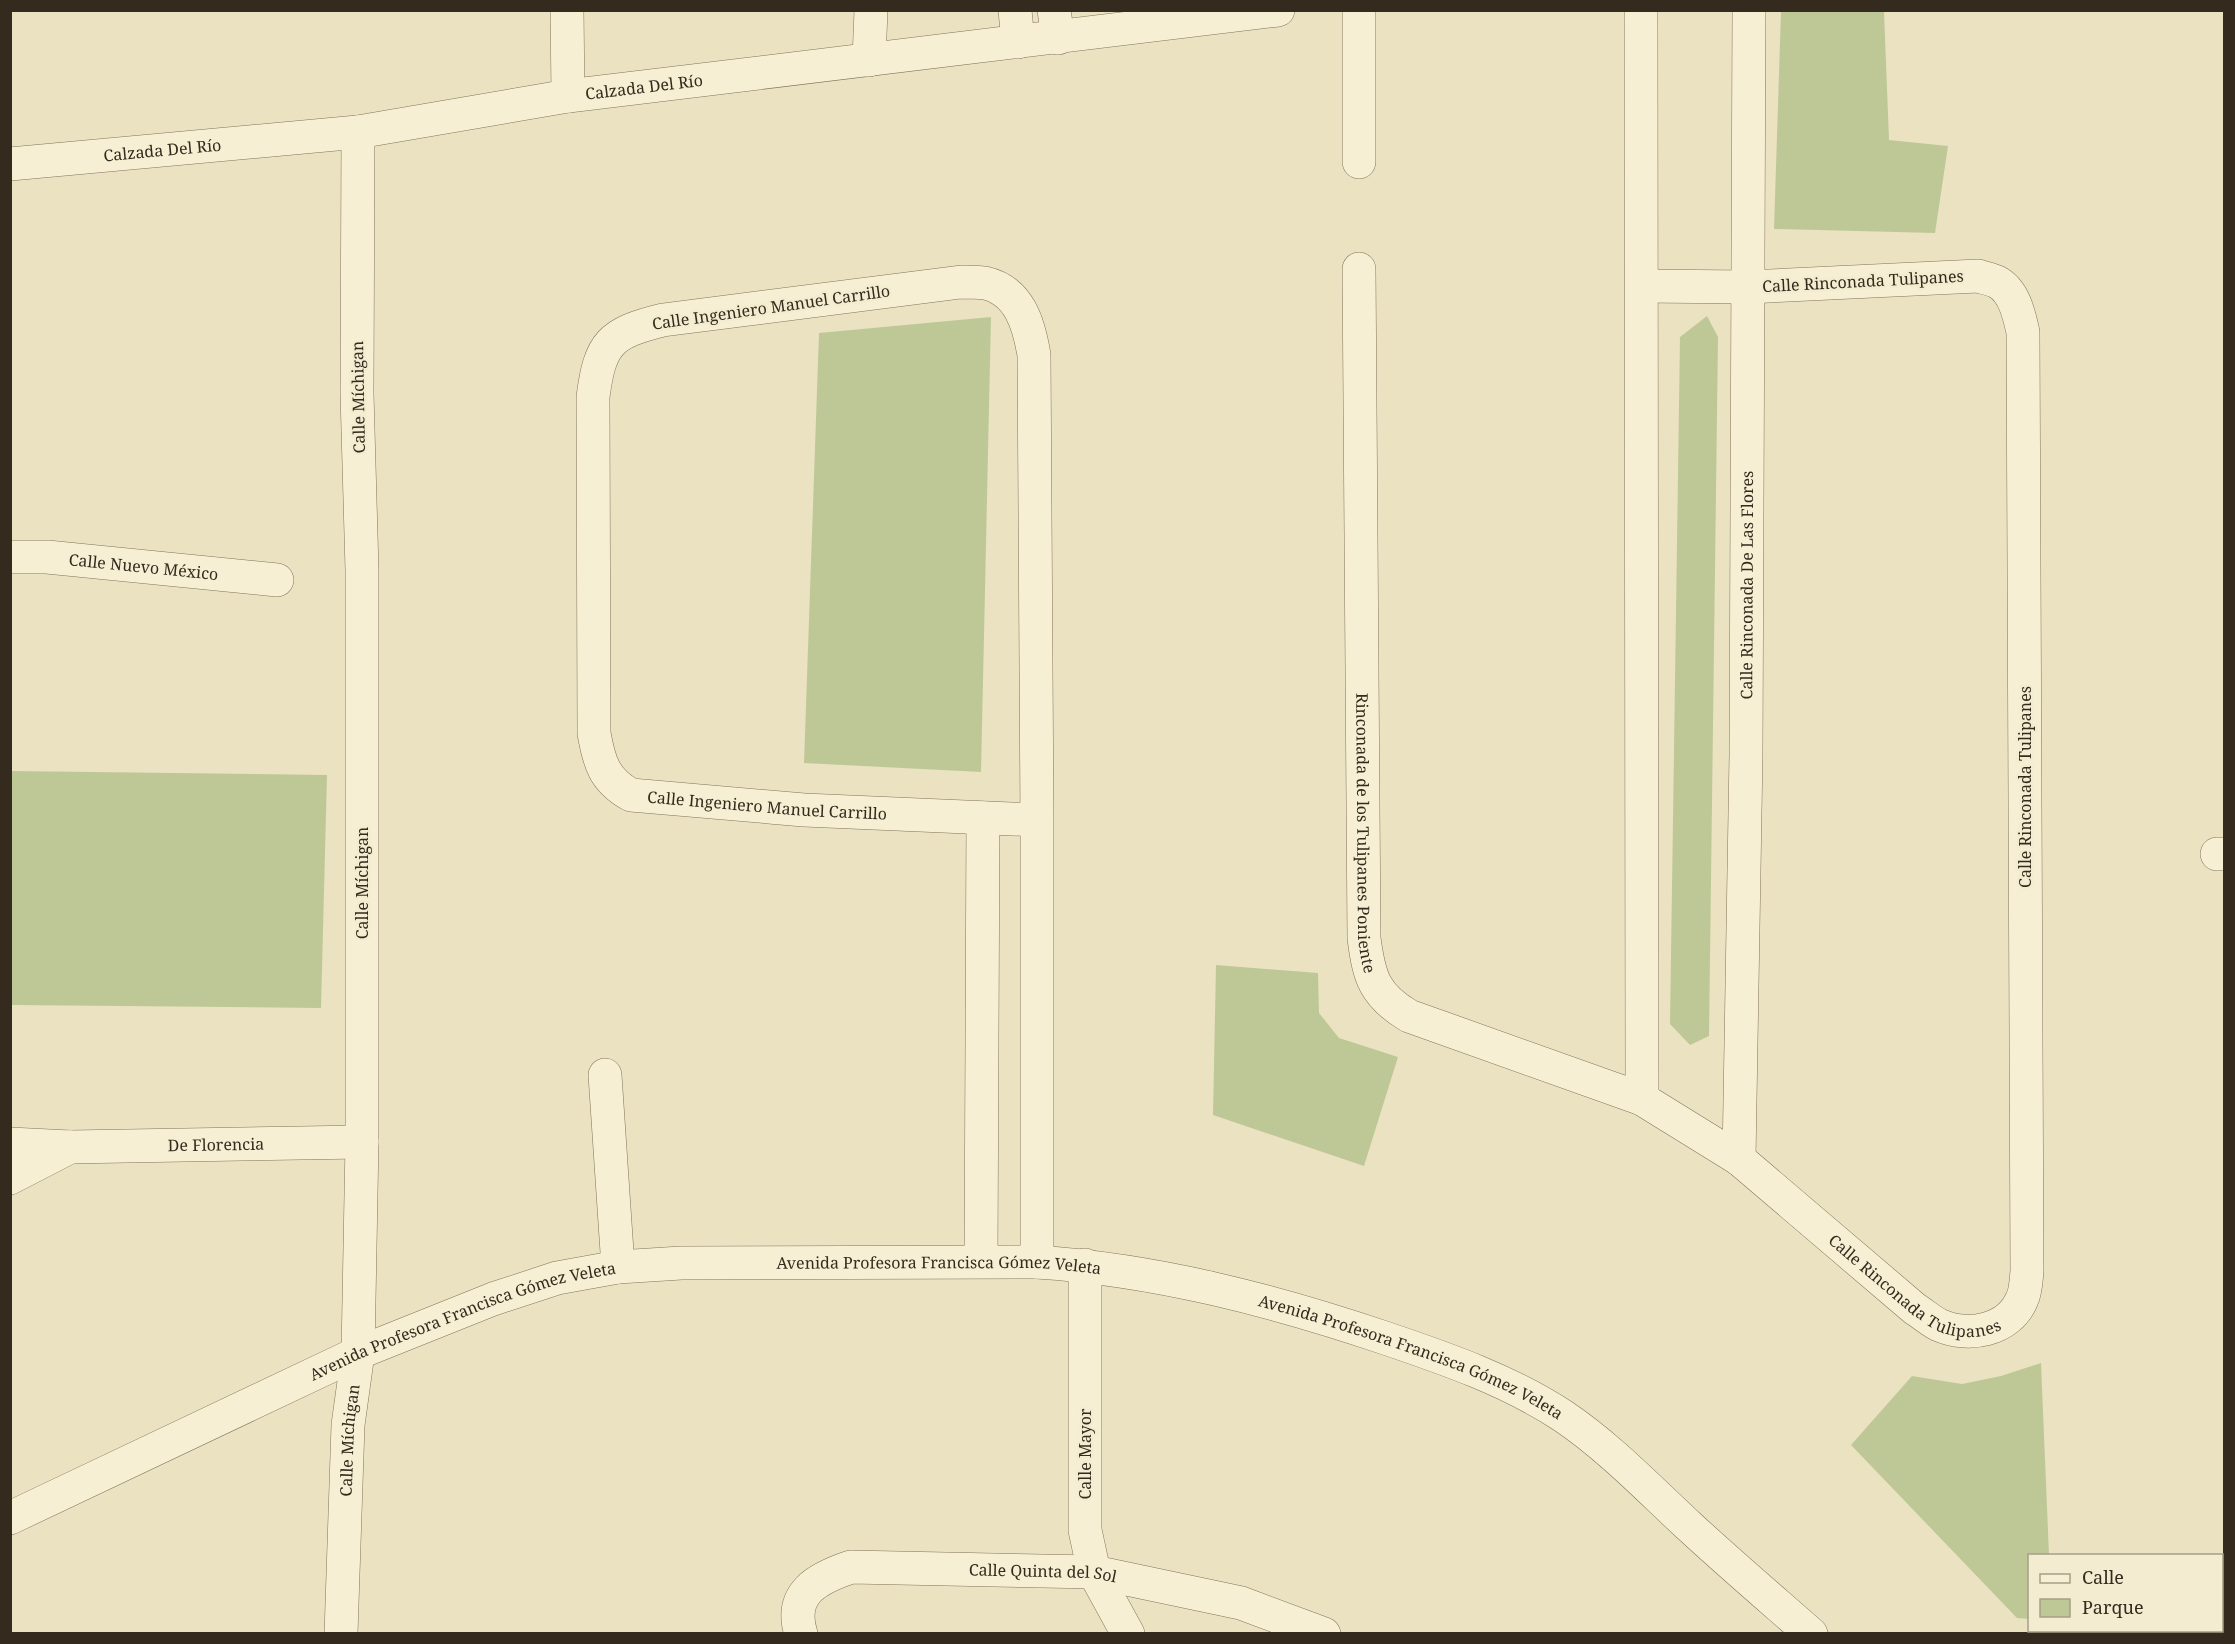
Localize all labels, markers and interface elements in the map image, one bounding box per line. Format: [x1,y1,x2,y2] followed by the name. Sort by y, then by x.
[584,69,704,105] street label: Calzada Del Río
[102,134,222,166] street label: Calzada Del Río
[1762,265,1964,297] street label: Calle Rinconada Tulipanes
[651,279,891,335] street label: Calle Ingeniero Manuel Carrillo
[346,340,370,454] street label: Calle Míchigan
[1735,471,1758,699] street label: Calle Rinconada De Las Flores
[68,548,219,585] street label: Calle Nuevo México
[2014,686,2036,888] street label: Calle Rinconada Tulipanes
[1351,693,1381,975] street label: Rinconada de los Tulipanes Poniente
[646,785,887,825] street label: Calle Ingeniero Manuel Carrillo
[351,827,373,939] street label: Calle Míchigan
[168,1133,264,1156] street label: De Florencia
[1824,1229,2005,1342] street label: Calle Rinconada Tulipanes
[776,1251,1103,1279] street label: Avenida Profesora Francisca Gómez Veleta
[306,1257,618,1385] street label: Avenida Profesora Francisca Gómez Veleta
[1256,1289,1568,1424] street label: Avenida Profesora Francisca Gómez Veleta
[335,1383,365,1497] street label: Calle Míchigan
[1074,1408,1096,1499] street label: Calle Mayor
[2028,1554,2223,1632] legend
[969,1558,1119,1588] street label: Calle Quinta del Sol
[2082,1565,2124,1589] text: Calle
[2082,1595,2144,1619] text: Parque

